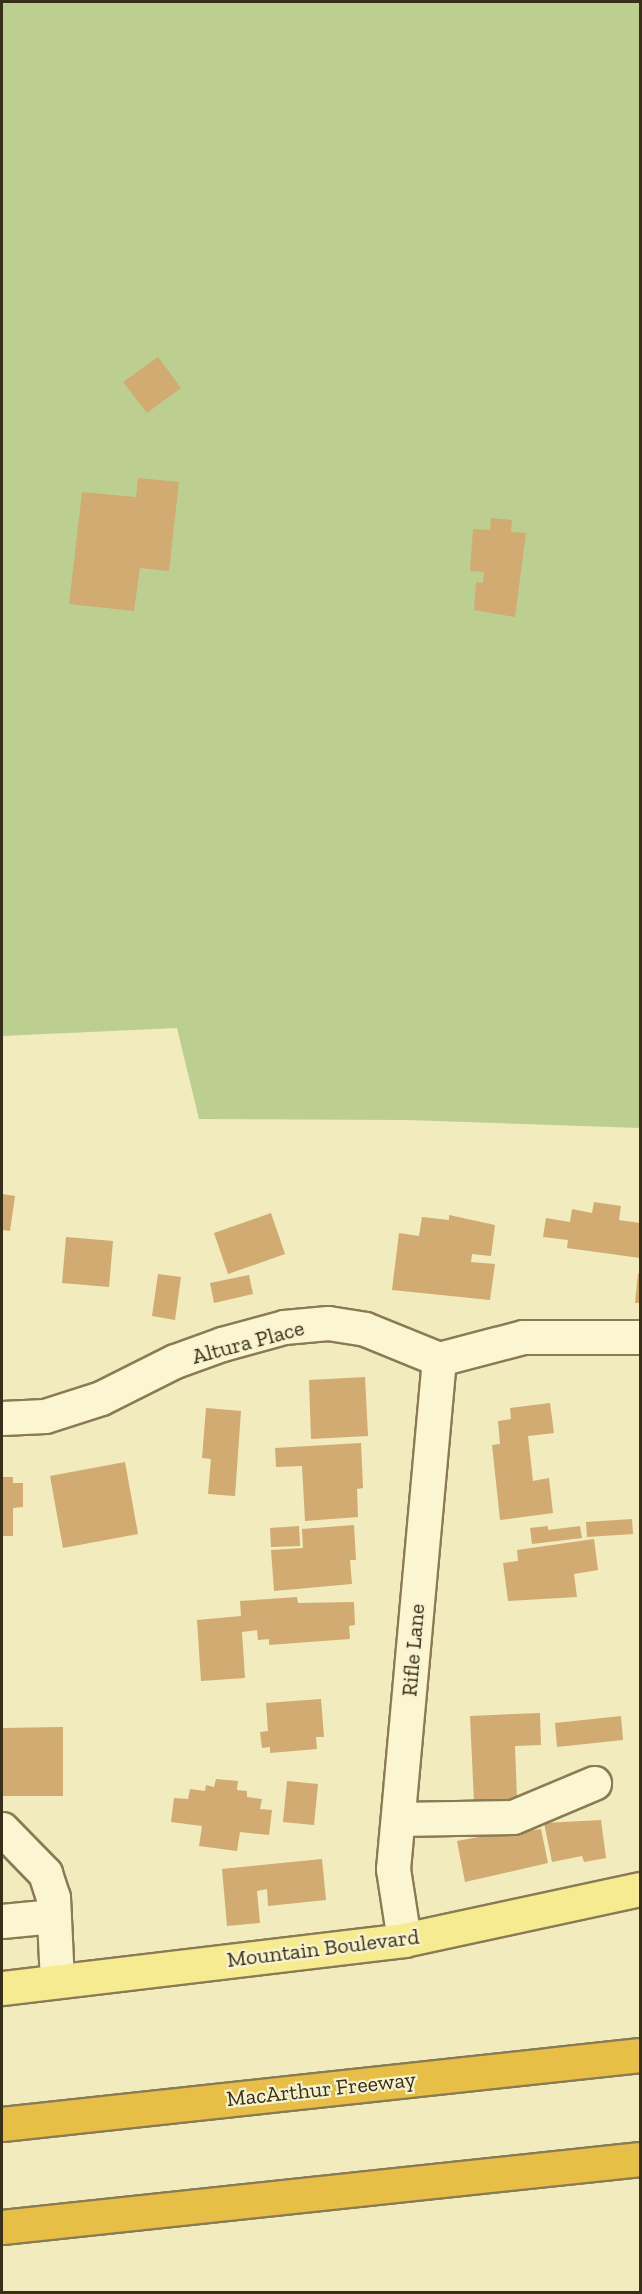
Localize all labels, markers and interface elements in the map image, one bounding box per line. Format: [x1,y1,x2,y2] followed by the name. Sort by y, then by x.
[189,1314,307,1370] street label: Altura Place
[396,1602,430,1698] street label: Rifle Lane
[225,1923,421,1973] street label: Mountain Boulevard
[225,2066,417,2112] street label: MacArthur Freeway

